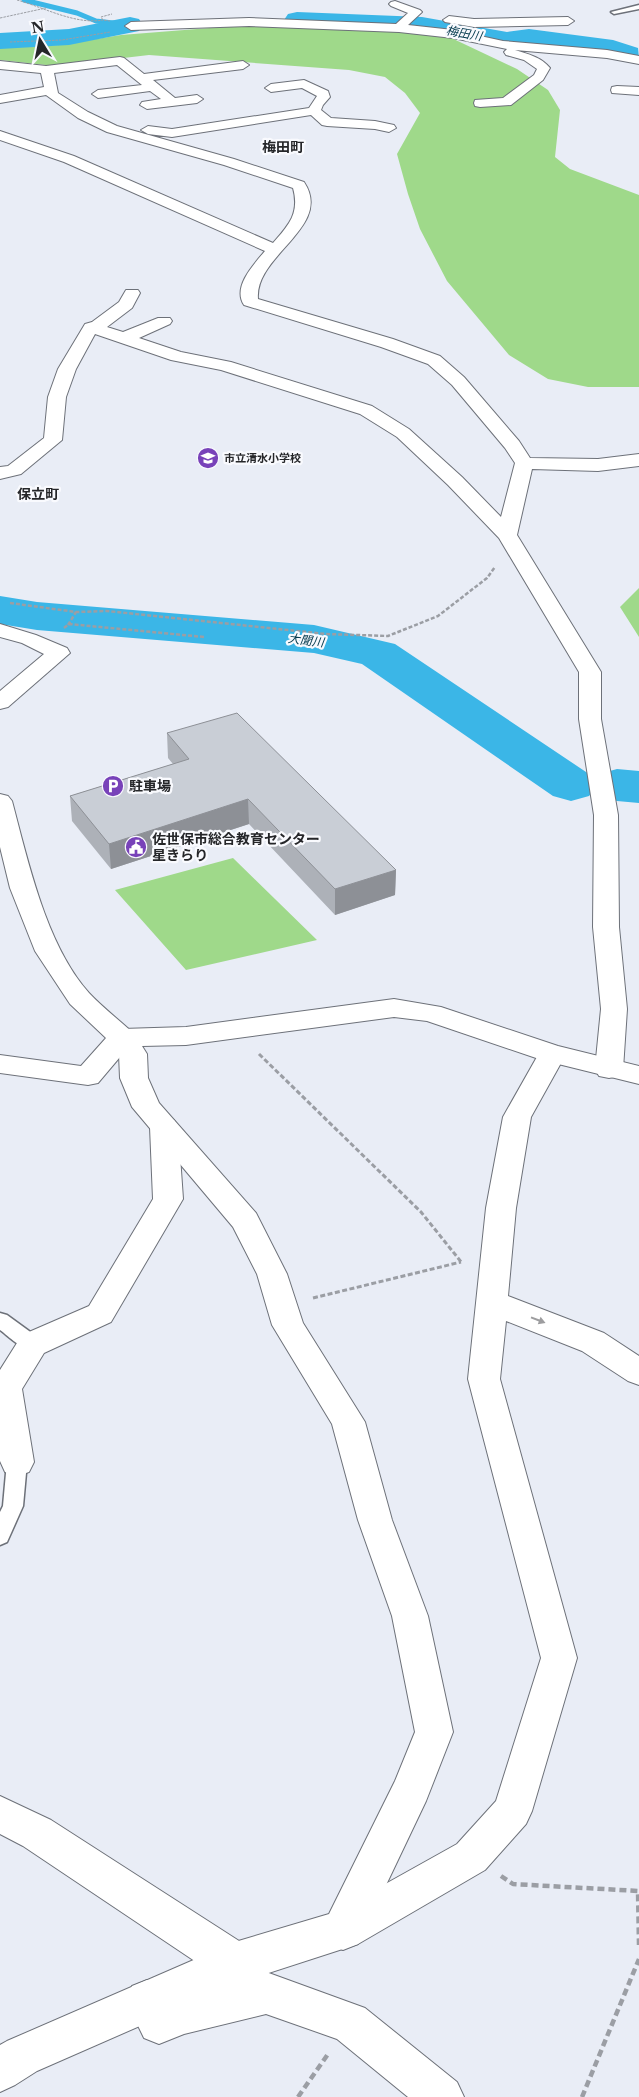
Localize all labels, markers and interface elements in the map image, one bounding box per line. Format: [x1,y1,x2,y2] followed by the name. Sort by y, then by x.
[15,15,65,65] north arrow
[30,17,46,37] text: N
[445,22,485,44] water label: 梅田川
[262,138,304,156] district label: 梅田町
[196,446,220,470] school or university icon: 市立清水小学校
[224,451,301,465] place label: 市立清水小学校
[17,485,59,503] district label: 保立町
[287,630,327,650] water label: 大聞川
[101,774,125,798] parking icon: 駐車場
[129,777,171,795] place label: 駐車場
[152,830,320,864] place label: 佐世保市総合教育センター 星きらり
[124,835,148,859] public building icon: 佐世保市総合教育センター 星きらり
[531,1317,545,1325] one-way arrow

